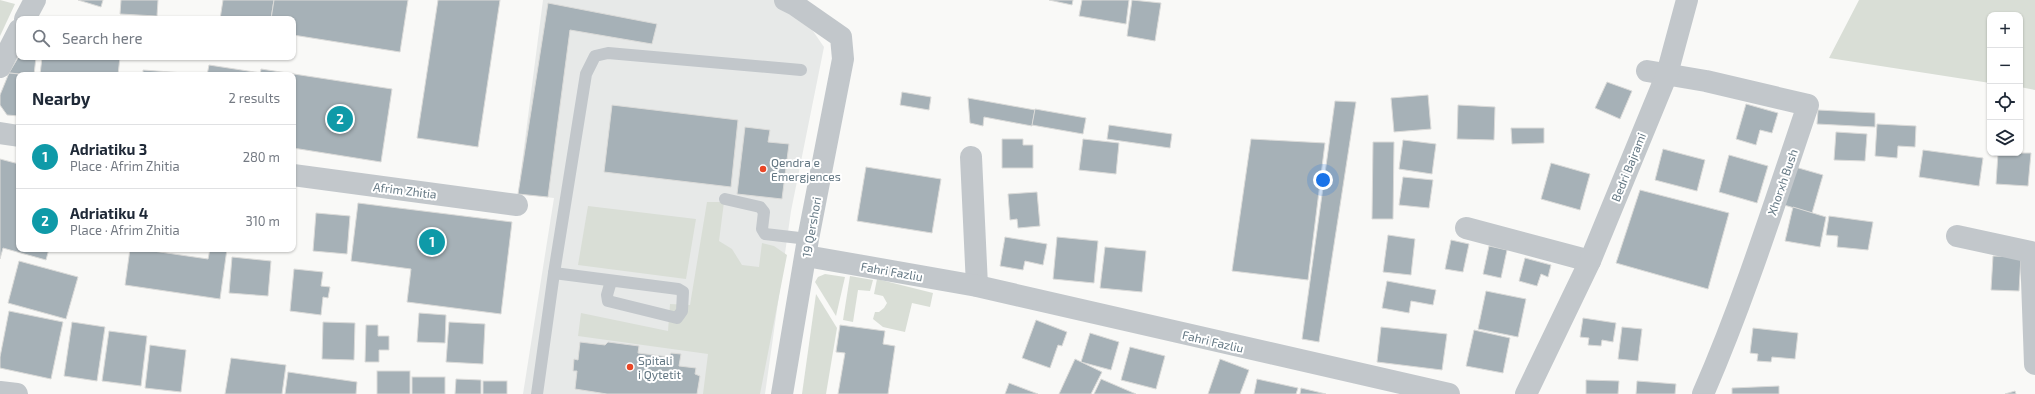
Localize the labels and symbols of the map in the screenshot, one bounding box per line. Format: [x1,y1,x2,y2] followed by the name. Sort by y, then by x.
[327,104,353,134] pin: 2
[1608,130,1649,204] street label: Bedri Bajrami
[1764,147,1800,217] street label: Xhorxh Bush
[771,155,841,184] place label: Qendra e Emergjences
[758,164,768,174] marker: Qendra e Emergjences
[1313,170,1333,190] your location
[372,179,438,201] street label: Afrim Zhitia
[799,196,824,259] street label: 19 Qershori
[419,227,445,257] pin: 1
[860,259,924,283] street label: Fahri Fazliu
[1181,327,1245,355] street label: Fahri Fazliu
[638,353,682,382] place label: Spitali i Qytetit
[625,362,635,372] marker: Spitali i Qytetit

